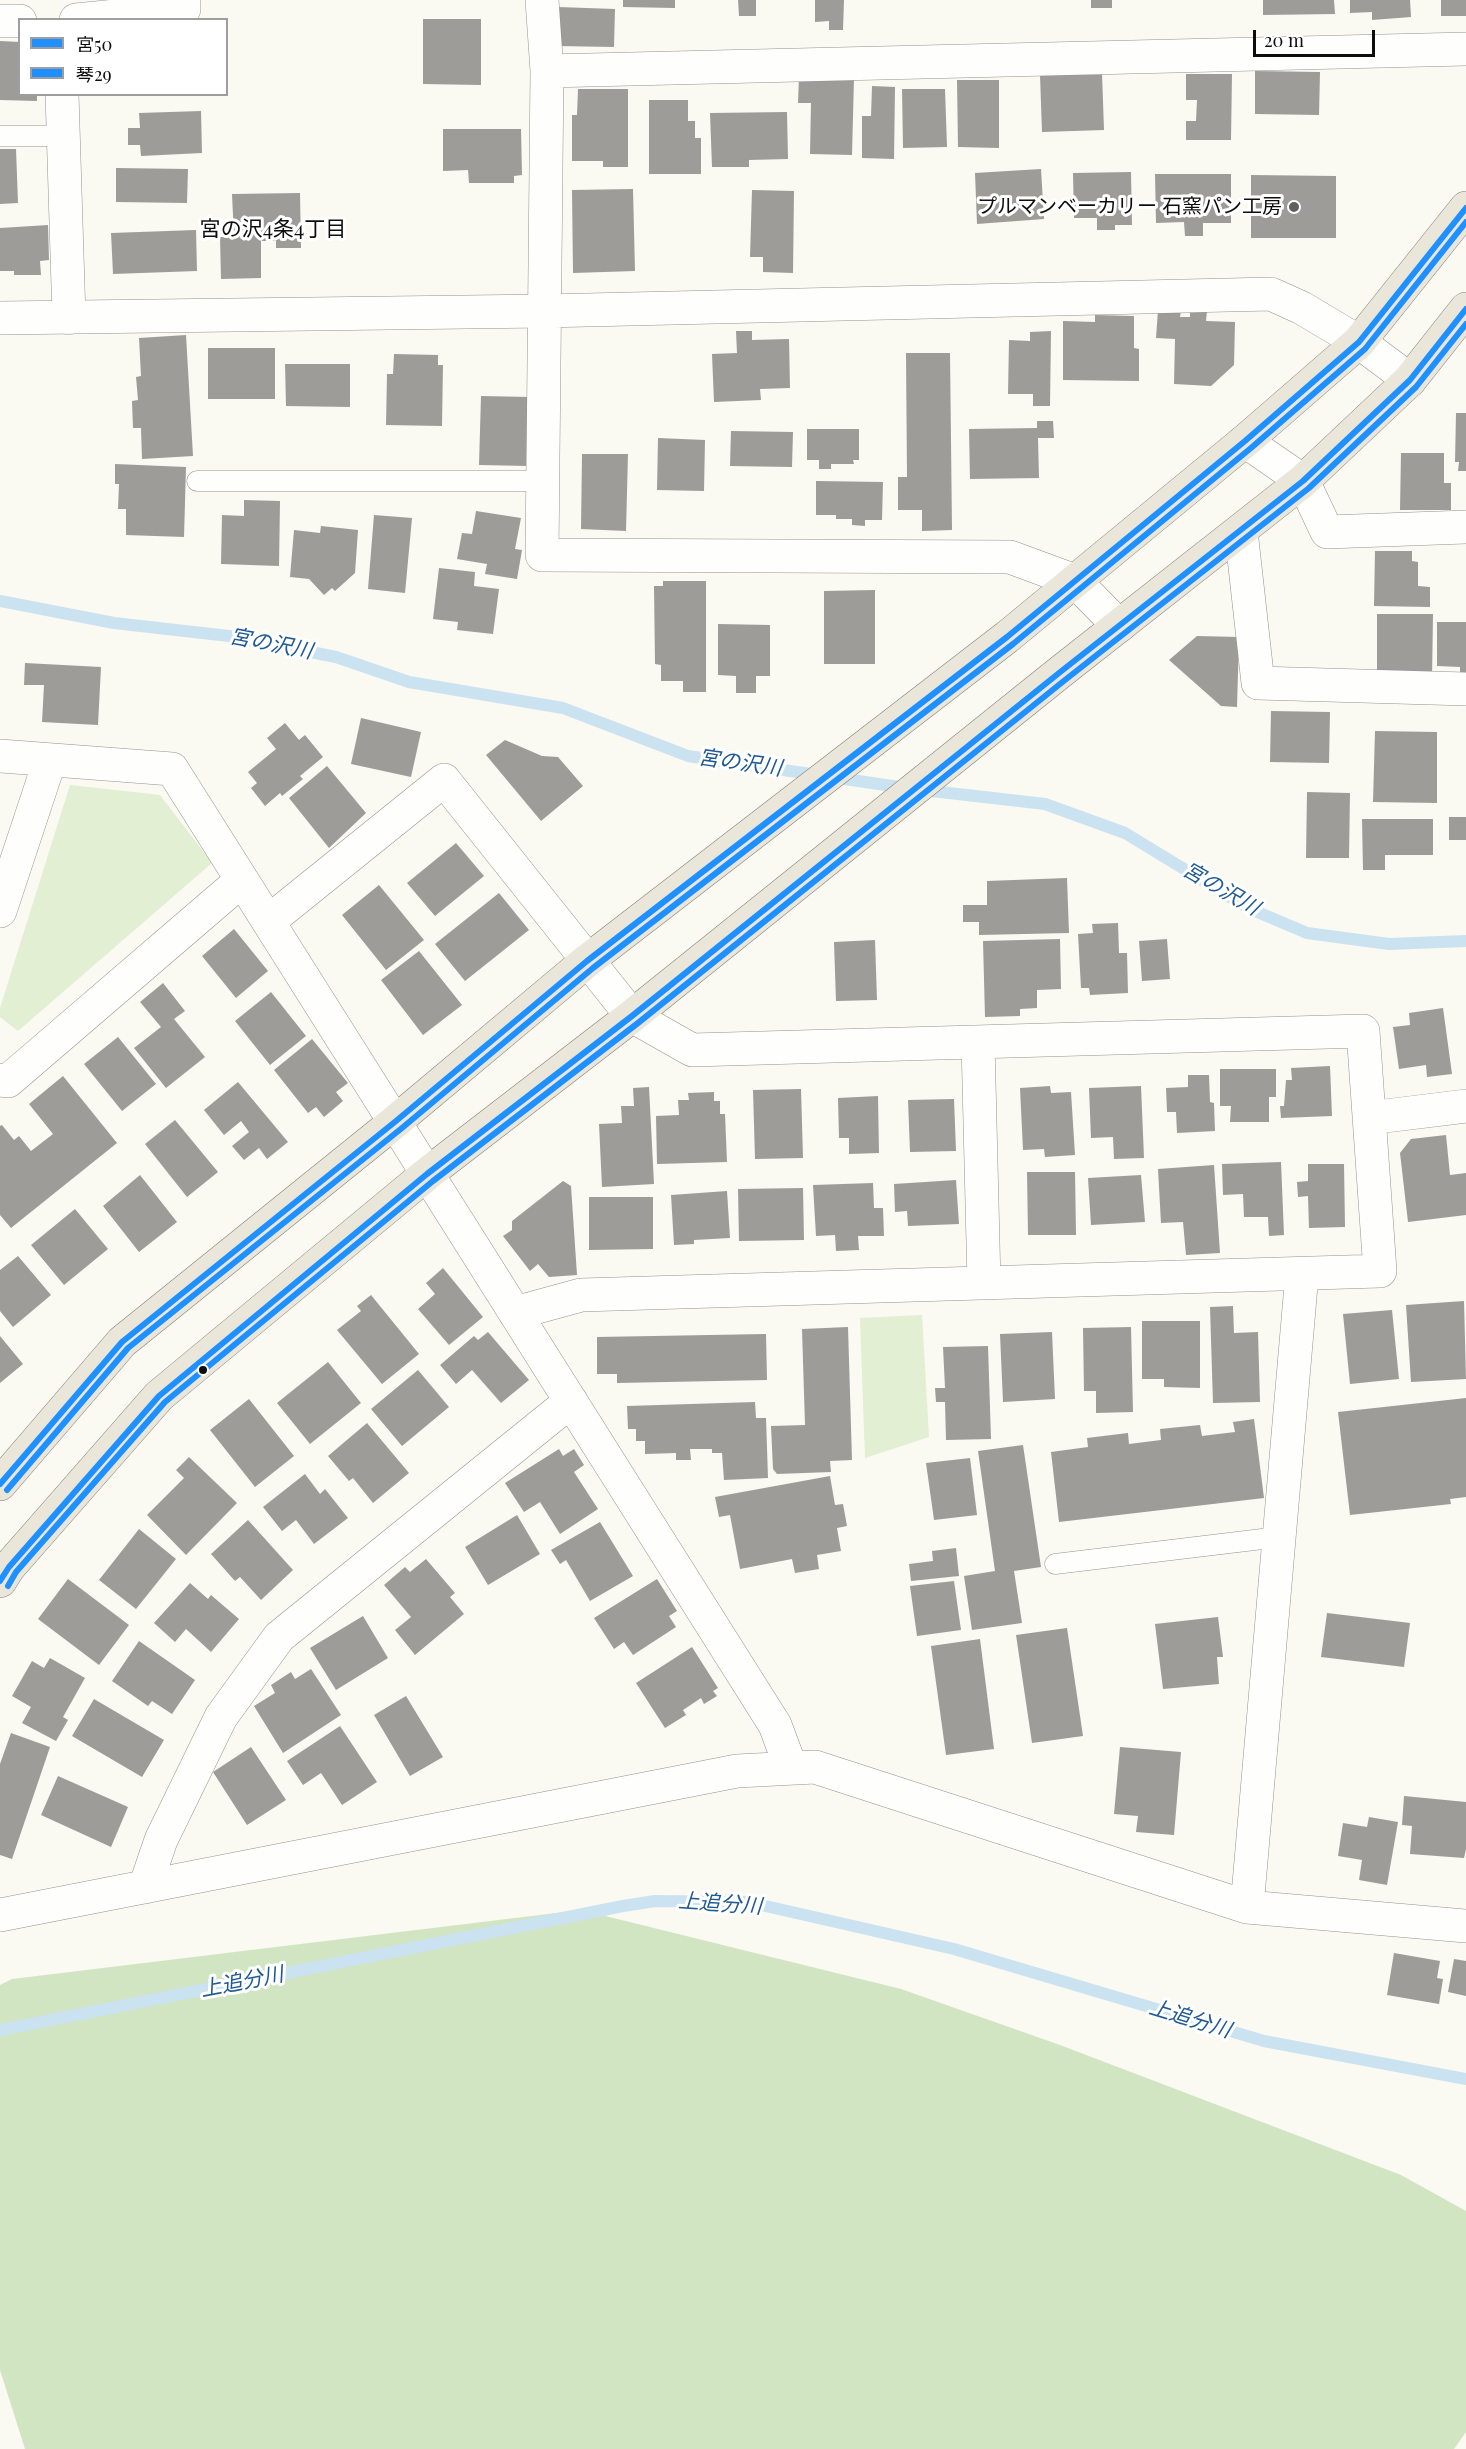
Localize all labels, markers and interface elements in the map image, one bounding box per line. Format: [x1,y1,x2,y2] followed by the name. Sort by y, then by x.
[18,18,228,96] legend
[1256,18,1378,56] scale bar
[1264,28,1304,52] text: 20 m
[76,32,112,56] text: 宮50
[76,62,112,86] text: 琴29
[977,195,1282,219] place label: プルマンベーカリー 石窯パン工房
[1287,200,1301,214] marker: プルマンベーカリー 石窯パン工房
[200,216,346,242] district label: 宮の沢4条4丁目
[227,624,315,664] water label: 宮の沢川
[697,745,783,781] water label: 宮の沢川
[1178,857,1264,921] water label: 宮の沢川
[197,1364,209,1376] unlabelled marker
[677,1889,763,1919] water label: 上追分川
[198,1962,286,2002] water label: 上追分川
[1146,1995,1234,2043] water label: 上追分川

